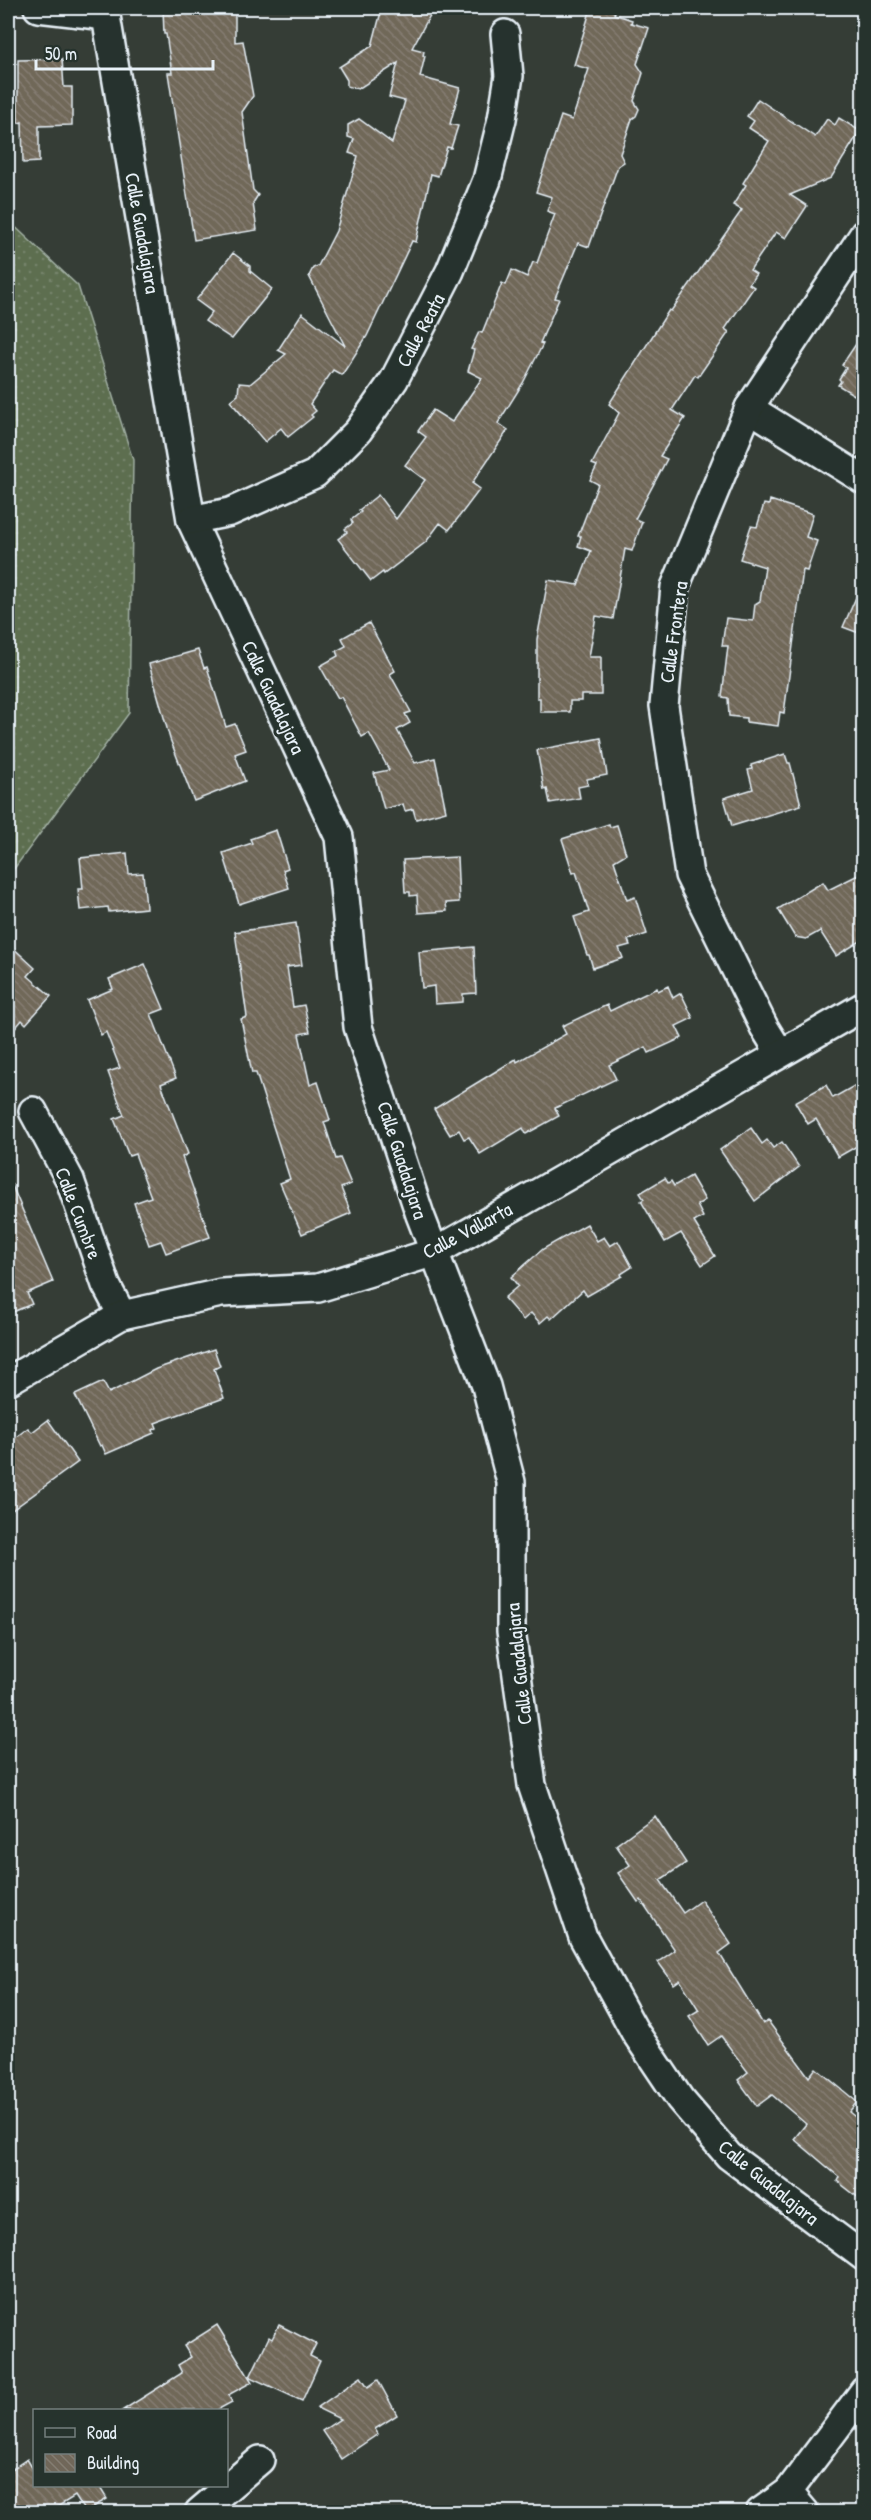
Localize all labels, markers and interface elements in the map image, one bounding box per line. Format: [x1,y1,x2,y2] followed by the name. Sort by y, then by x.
[36,33,213,71] scale bar
[45,41,77,66] text: 50 m
[119,170,167,296] street label: Calle Guadalajara
[389,288,451,371] street label: Calle Reata
[652,579,694,685] street label: Calle Frontera
[236,636,312,758] street label: Calle Guadalajara
[371,1098,435,1222] street label: Calle Guadalajara
[49,1163,109,1263] street label: Calle Cumbre
[417,1195,517,1265] street label: Calle Vallarta
[498,1602,538,1726] street label: Calle Guadalajara
[713,2133,825,2231] street label: Calle Guadalajara
[33,2409,228,2487] legend
[87,2420,117,2445] text: Road
[87,2450,139,2475] text: Building

